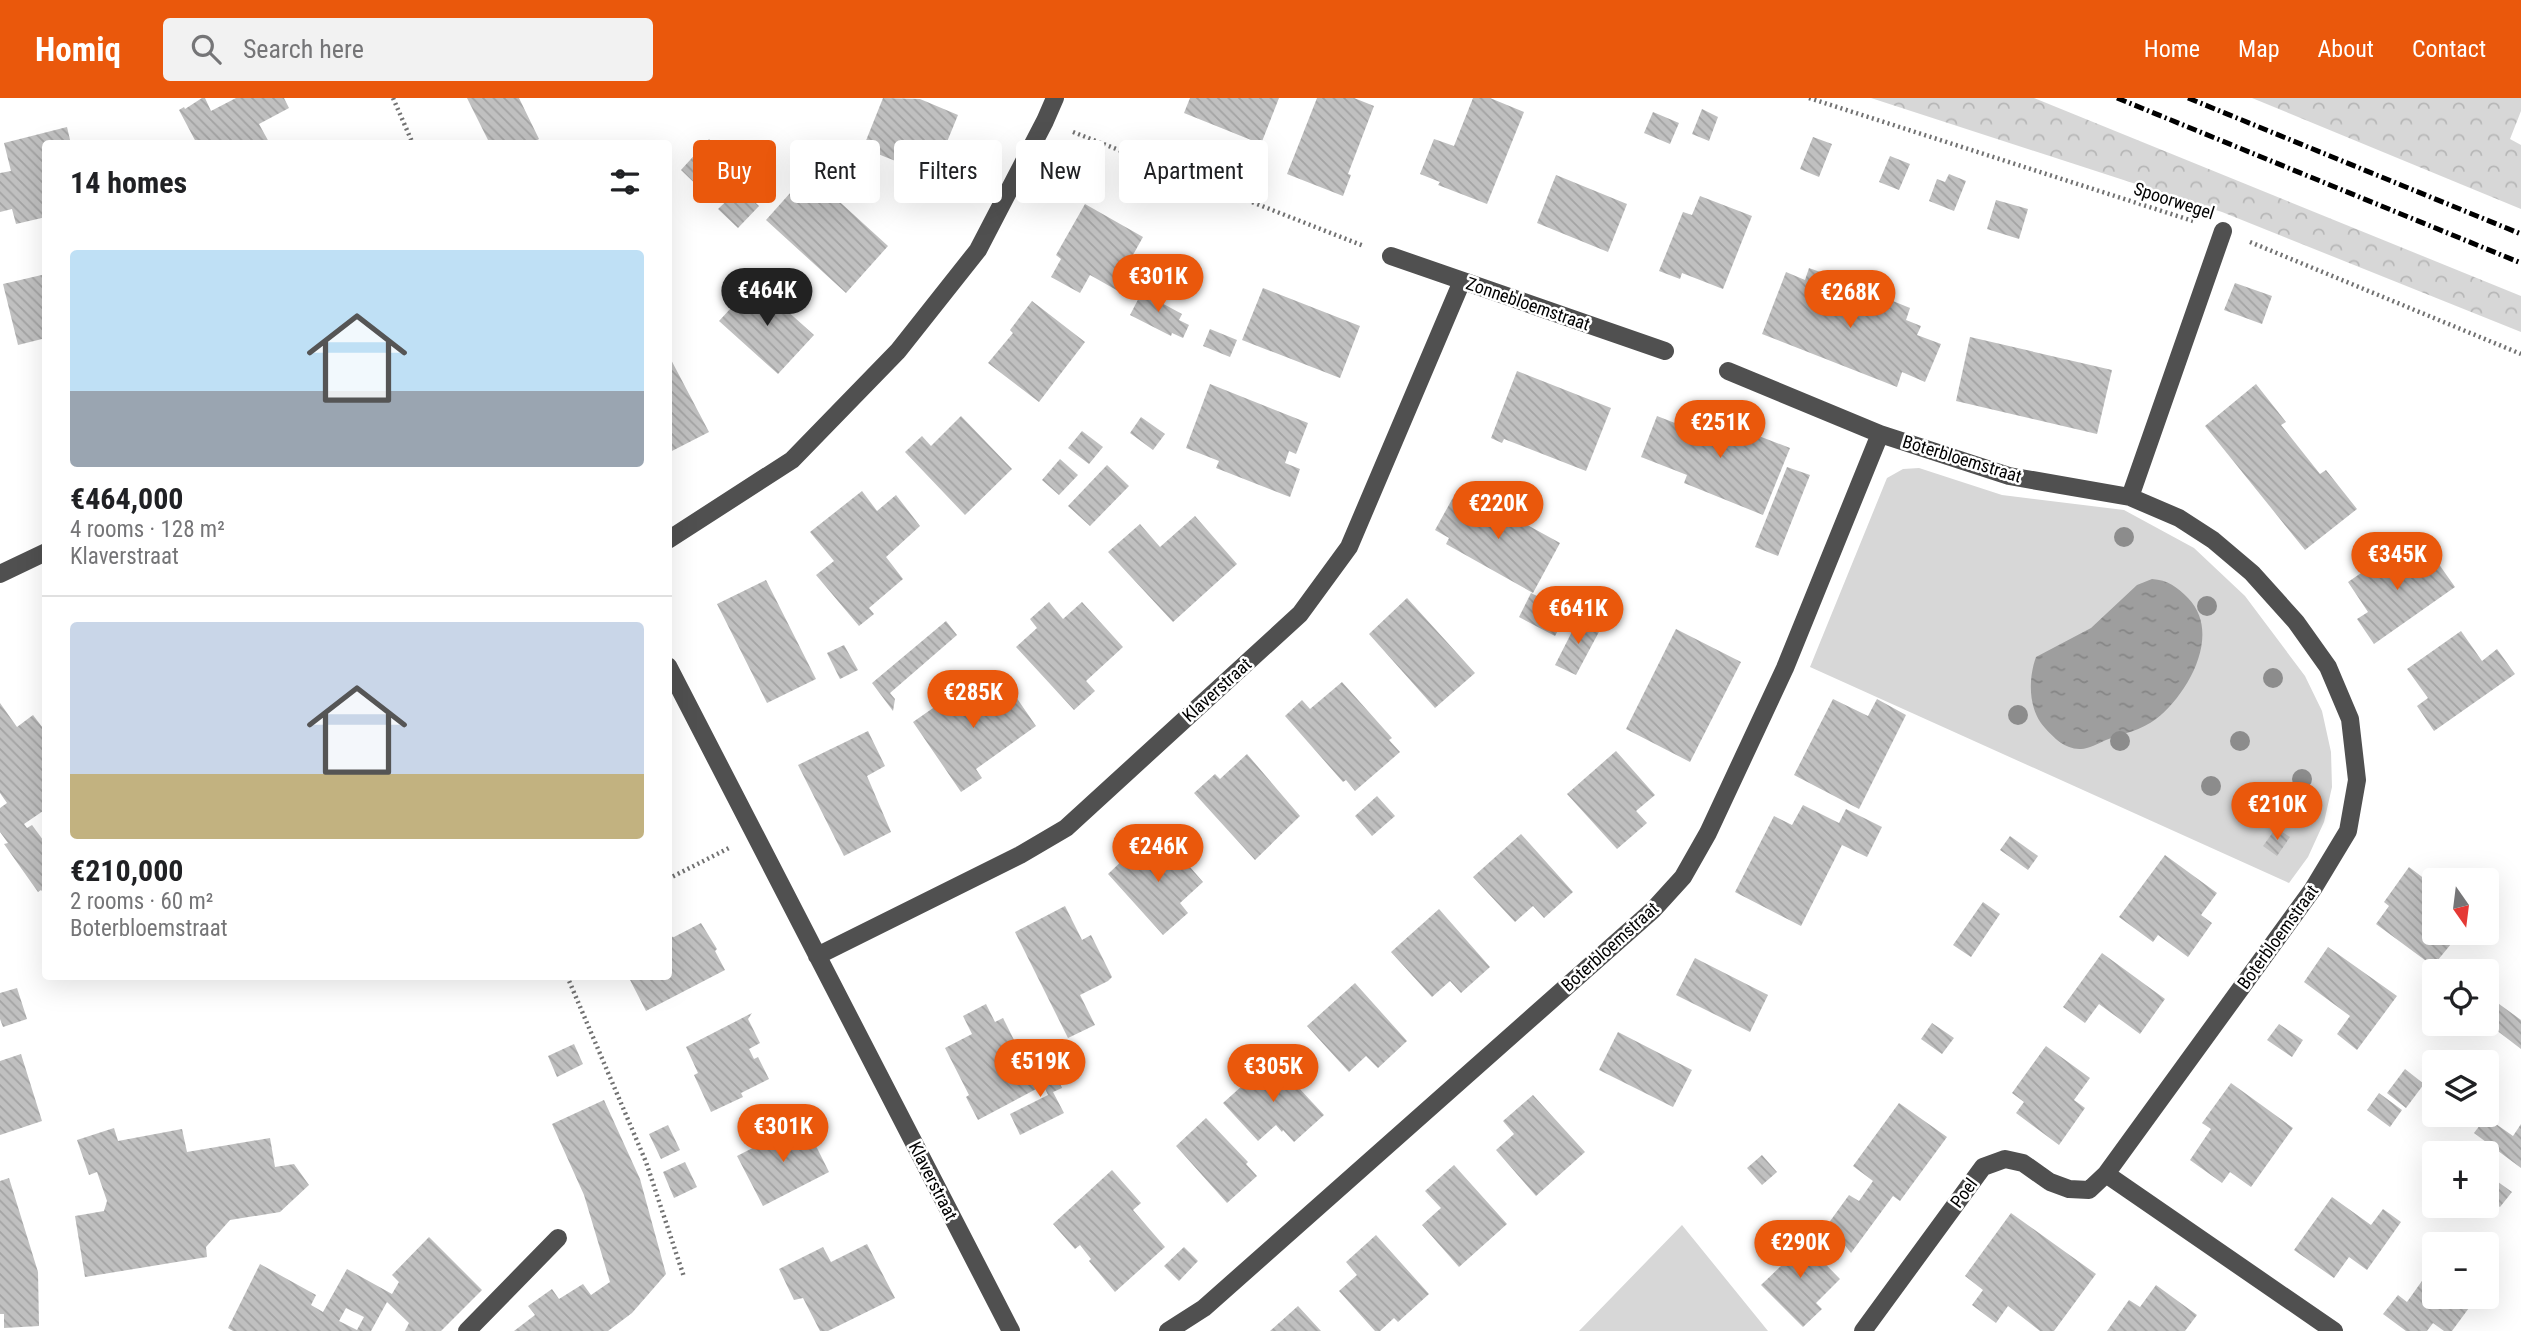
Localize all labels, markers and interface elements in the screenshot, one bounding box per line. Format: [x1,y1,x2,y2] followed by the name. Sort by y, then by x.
[163,18,653,81] search box
[35,30,121,69] text: Homiq
[187,30,225,68] icon: search
[243,34,364,64] text: Search here
[2144,35,2200,63] text: Home
[2238,35,2280,63] text: Map
[2318,35,2374,63] text: About
[2412,35,2486,63] text: Contact
[693,140,776,203] chip: Buy
[790,140,880,203] chip: Rent
[894,140,1002,203] chip: Filters
[1016,140,1105,203] chip: New
[1119,140,1268,203] chip: Apartment
[606,163,644,201] icon: filters
[70,165,187,200] text: 14 homes
[2131,178,2217,223] street label: Spoorwegel
[1109,254,1207,314] pin: €301K
[1128,263,1188,290] text: €301K
[718,268,816,328] pin: €464K
[1801,271,1899,330] pin: €268K
[1464,273,1593,335] street label: Zonnebloemstraat
[737,277,797,304] text: €464K
[1820,279,1880,306] text: €268K
[294,295,420,421] icon: home
[1671,400,1769,460] pin: €251K
[1690,409,1750,436] text: €251K
[1900,430,2024,487] street label: Boterbloemstraat
[70,481,183,516] text: €464,000
[1449,482,1547,541] pin: €220K
[1468,490,1528,517] text: €220K
[70,516,225,543] text: 4 rooms · 128 m²
[2348,532,2446,592] pin: €345K
[2367,541,2427,568] text: €345K
[70,543,179,570] text: Klaverstraat
[1529,587,1627,646] pin: €641K
[1548,595,1608,622] text: €641K
[1178,653,1255,726] street label: Klaverstraat
[294,667,420,793] icon: home
[924,670,1022,730] pin: €285K
[943,679,1003,706] text: €285K
[2228,782,2326,842] pin: €210K
[2247,791,2307,818] text: €210K
[1109,824,1207,884] pin: €246K
[1128,833,1188,860] text: €246K
[70,853,183,888] text: €210,000
[2422,868,2499,945] north arrow
[2422,868,2499,1309] map controls
[2233,881,2322,993] street label: Boterbloemstraat
[70,888,213,915] text: 2 rooms · 60 m²
[1557,898,1663,996] street label: Boterbloemstraat
[70,915,228,942] text: Boterbloemstraat
[2422,959,2499,1036] button: locate
[991,1040,1089,1099] pin: €519K
[1224,1044,1322,1104] pin: €305K
[1010,1048,1070,1075] text: €519K
[2422,1050,2499,1127] button: layers
[1243,1053,1303,1080] text: €305K
[734,1104,832,1164] pin: €301K
[753,1113,813,1140] text: €301K
[905,1138,962,1223] street label: Klaverstraat
[2422,1141,2499,1218] button: +
[1946,1174,1981,1212] street label: Poel
[1751,1220,1849,1280] pin: €290K
[1770,1229,1830,1256] text: €290K
[2422,1232,2499,1309] button: −

